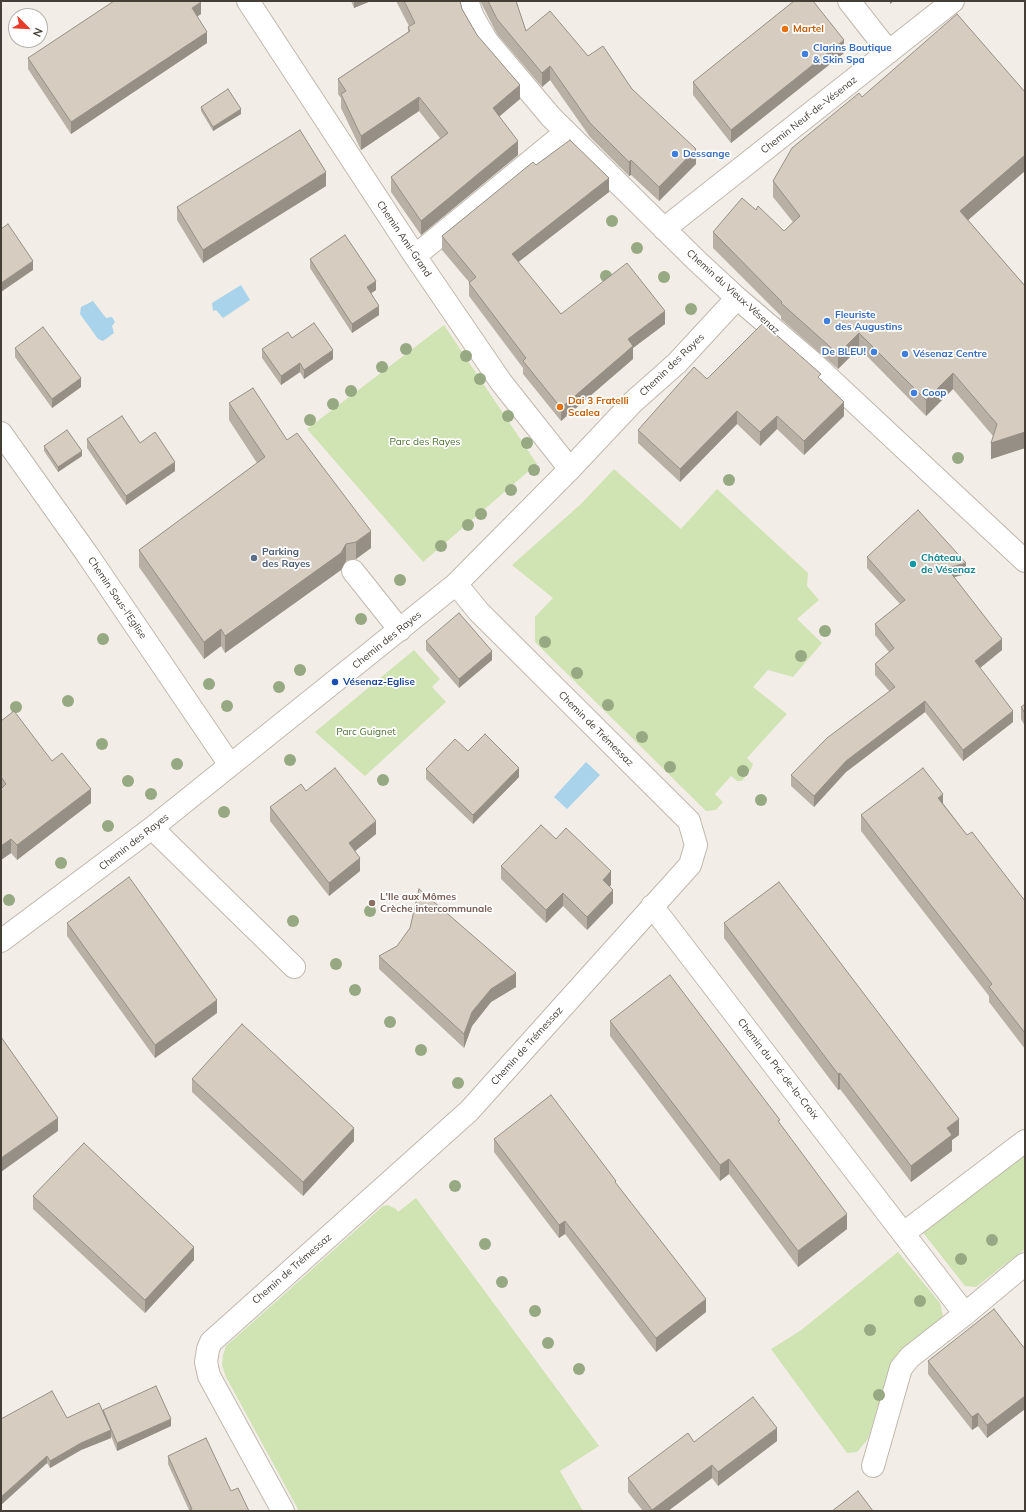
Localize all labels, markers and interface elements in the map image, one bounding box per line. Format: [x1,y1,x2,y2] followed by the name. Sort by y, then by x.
[8,8,48,48] north arrow
[793,23,824,35] place label: Martel
[780,24,790,34] marker: Martel
[30,26,46,39] text: N
[813,42,892,66] place label: Clarins Boutique & Skin Spa
[800,49,810,59] marker: Clarins Boutique & Skin Spa
[758,74,860,156] street label: Chemin Neuf-de-Vésenaz
[683,148,730,160] place label: Dessange
[670,149,680,159] marker: Dessange
[374,199,434,279] street label: Chemin Ami-Grand
[684,247,782,337] street label: Chemin du Vieux-Vésenaz
[835,309,902,332] place label: Fleuriste des Augustins
[822,316,832,326] marker: Fleuriste des Augustins
[637,331,707,399] street label: Chemin des Rayes
[822,346,866,358] place label: De BLEU!
[869,347,879,357] marker: De BLEU!
[913,348,987,360] place label: Vésenaz Centre
[900,349,910,359] marker: Vésenaz Centre
[922,387,947,399] place label: Coop
[909,388,919,398] marker: Coop
[568,395,629,418] place label: Dai 3 Fratelli Scalea
[555,402,565,412] marker: Dai 3 Fratelli Scalea
[390,436,460,448] park label: Parc des Rayes
[262,546,310,570] place label: Parking des Rayes
[921,552,975,576] place label: Château de Vésenaz
[249,553,259,563] marker: Parking des Rayes
[85,555,149,641] street label: Chemin Sous-l'Eglise
[908,559,918,569] marker: Château de Vésenaz
[350,609,424,671] street label: Chemin des Rayes
[343,676,415,688] place label: Vésenaz-Eglise
[330,677,340,687] marker: Vésenaz-Eglise
[556,689,636,769] street label: Chemin de Trémessaz
[336,726,396,738] park label: Parc Guignet
[97,811,171,873] street label: Chemin des Rayes
[380,891,492,914] place label: L'Ile aux Mômes Crèche intercommunale
[367,898,377,908] marker: L'Ile aux Mômes Crèche intercommunale
[489,1004,565,1088] street label: Chemin de Trémessaz
[735,1016,821,1122] street label: Chemin du Pré-de-la-Croix
[250,1231,334,1307] street label: Chemin de Trémessaz

